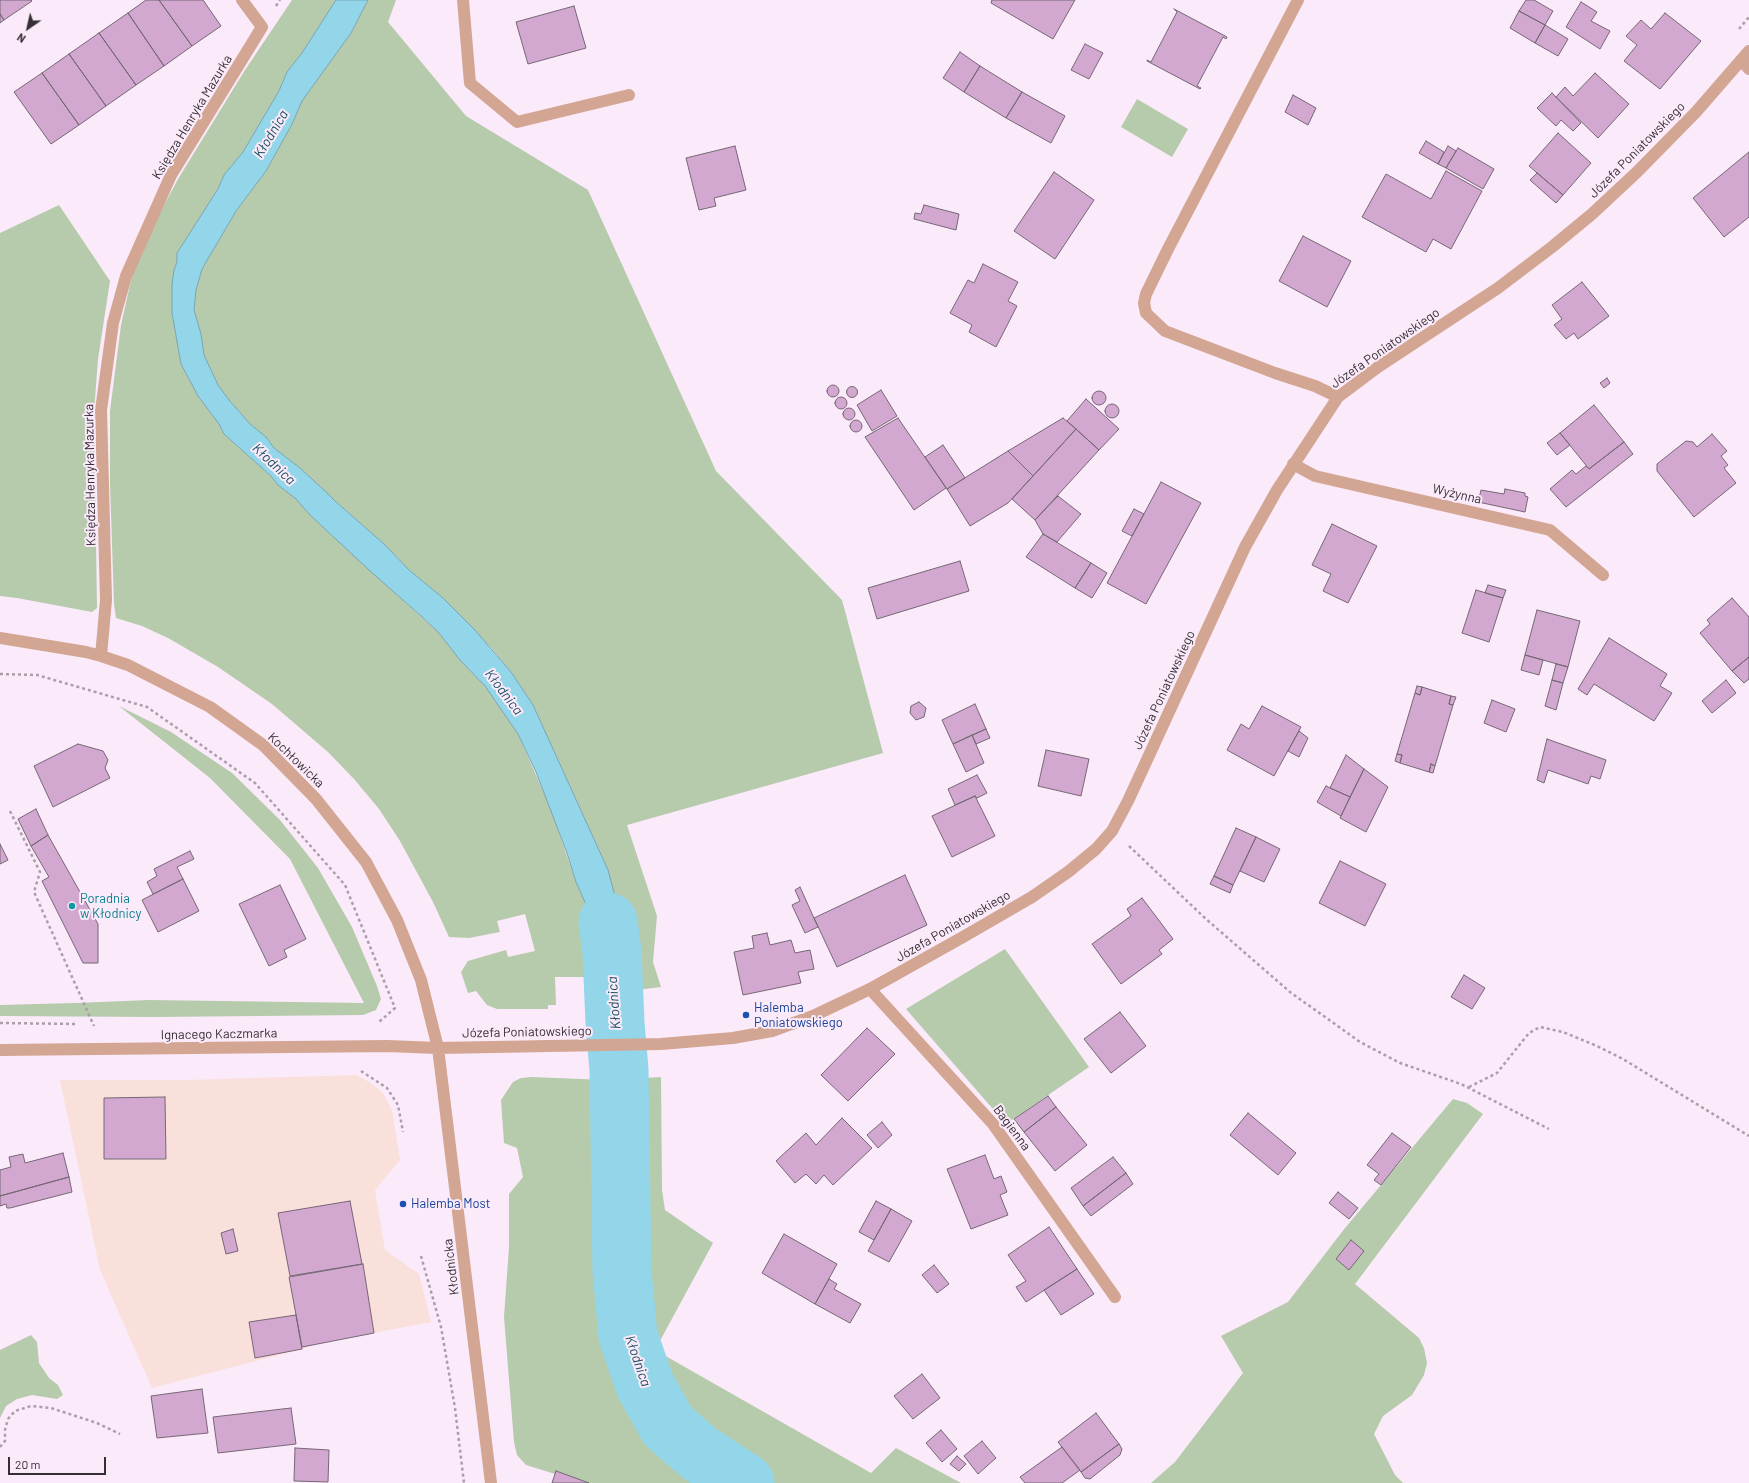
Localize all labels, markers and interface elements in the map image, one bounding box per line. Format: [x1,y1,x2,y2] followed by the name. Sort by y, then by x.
[8,8,48,48] north arrow
[14,31,28,46] text: N
[149,52,235,182] street label: Księdza Henryka Mazurka
[1586,99,1688,201] street label: Józefa Poniatowskiego
[250,107,292,161] water label: Kłodnica
[1327,304,1443,392] street label: Józefa Poniatowskiego
[81,404,99,546] street label: Księdza Henryka Mazurka
[249,440,299,488] water label: Kłodnica
[1431,481,1483,507] street label: Wyżynna
[1130,628,1198,752] street label: Józefa Poniatowskiego
[481,666,527,718] water label: Kłodnica
[265,729,327,791] street label: Kochłowicka
[893,887,1013,965] street label: Józefa Poniatowskiego
[80,891,142,922] place label: Poradnia w Kłodnicy
[67,901,77,911] marker: Poradnia w Kłodnicy
[604,976,624,1030] water label: Kłodnica
[754,1000,843,1031] place label: Halemba Poniatowskiego
[741,1010,751,1020] marker: Halemba Poniatowskiego
[462,1023,592,1041] street label: Józefa Poniatowskiego
[161,1025,277,1043] street label: Ignacego Kaczmarka
[990,1102,1034,1154] street label: Bagienna
[411,1196,490,1212] place label: Halemba Most
[398,1199,408,1209] marker: Halemba Most
[440,1238,462,1296] street label: Kłodnicka
[621,1333,655,1389] water label: Kłodnica
[10,1449,108,1475] scale bar
[15,1457,41,1471] text: 20 m

